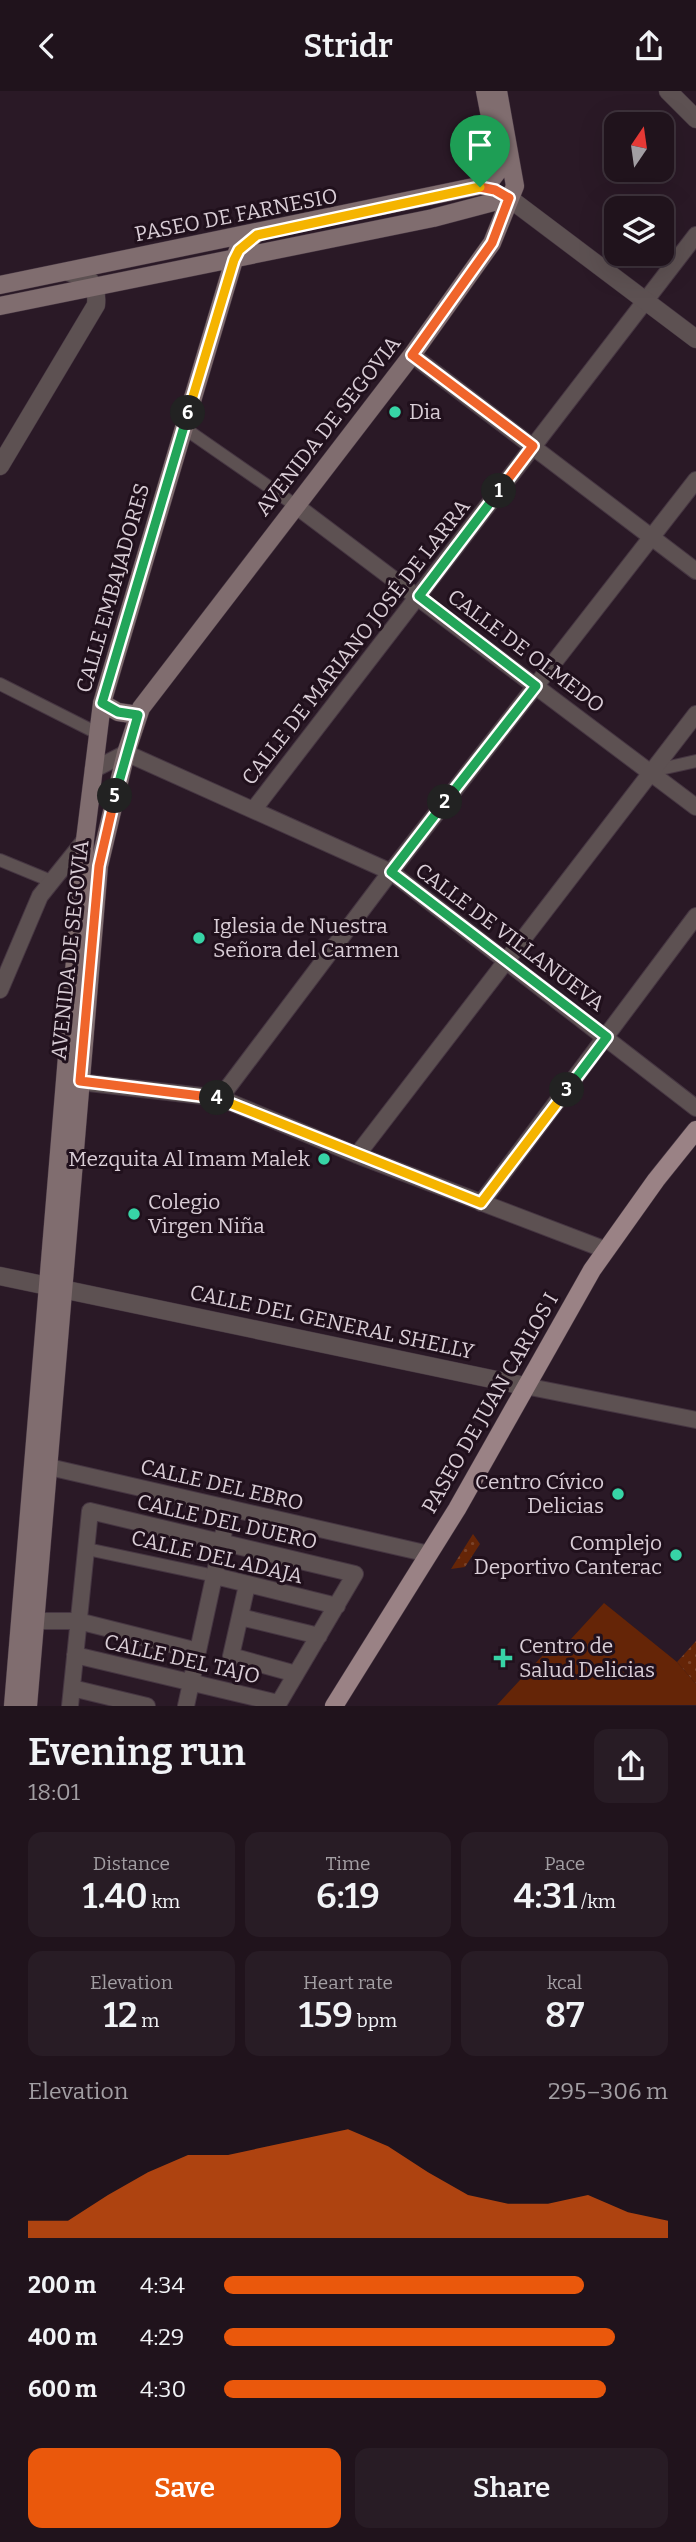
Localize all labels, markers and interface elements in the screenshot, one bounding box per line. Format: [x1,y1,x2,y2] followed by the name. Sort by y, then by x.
[28,27,66,65] icon: back
[303,27,393,65] text: Stridr
[630,27,668,65] icon: share
[604,112,674,182] north arrow
[604,112,674,266] map controls
[450,115,510,187] pin
[461,126,499,164] icon: arrive
[132,183,340,247] street label: PASEO DE FARNESIO
[604,196,674,266] button: layers
[250,331,406,521] street label: AVENIDA DE SEGOVIA
[170,395,206,431] pin: 6
[409,399,442,425] place label: Dia
[182,401,193,424] text: 6
[387,404,403,420] marker: Dia
[482,473,516,509] pin: 1
[494,479,503,502] text: 1
[71,480,155,696] street label: CALLE EMBAJADORES
[236,494,476,790] street label: CALLE DE MARIANO JOSÉ DE LARRA
[442,584,610,718] street label: CALLE DE OLMEDO
[97,779,132,813] pin: 5
[109,784,120,807] text: 5
[428,785,462,819] pin: 2
[439,790,450,813] text: 2
[46,839,94,1061] street label: AVENIDA DE SEGOVIA
[410,857,610,1017] street label: CALLE DE VILLANUEVA
[213,913,399,963] place label: Iglesia de Nuestra Señora del Carmen
[191,930,207,946] marker: Iglesia de Nuestra Señora del Carmen
[550,1073,584,1107] pin: 3
[561,1078,572,1101] text: 3
[200,1081,234,1115] pin: 4
[211,1086,222,1109] text: 4
[68,1146,310,1172] place label: Mezquita Al Imam Malek
[316,1151,332,1167] marker: Mezquita Al Imam Malek
[148,1189,265,1239] place label: Colegio Virgen Niña
[126,1206,142,1222] marker: Colegio Virgen Niña
[187,1279,477,1365] street label: CALLE DEL GENERAL SHELLY
[416,1288,564,1518] street label: PASEO DE JUAN CARLOS I
[138,1454,306,1516] street label: CALLE DEL EBRO
[475,1469,604,1519] place label: Centro Cívico Delicias
[610,1486,626,1502] marker: Centro Cívico Delicias
[134,1489,320,1555] street label: CALLE DEL DUERO
[129,1525,305,1589] street label: CALLE DEL ADAJA
[474,1530,662,1580] place label: Complejo Deportivo Canterac
[668,1547,684,1563] marker: Complejo Deportivo Canterac
[102,1628,262,1690] street label: CALLE DEL TAJO
[519,1633,655,1683] place label: Centro de Salud Delicias
[493,1648,513,1668] marker: Centro de Salud Delicias
[28,1729,246,1775] text: Evening run
[594,1729,668,1803] button: share
[28,1778,80,1806] text: 18:01
[93,1852,170,1875] text: Distance
[326,1852,370,1875] text: Time
[544,1852,585,1875] text: Pace
[82,1875,148,1917] text: 1.40
[316,1875,380,1917] text: 6:19
[513,1875,577,1917] text: 4:31
[148,1890,180,1913] text: km
[577,1890,616,1913] text: /km
[90,1971,173,1994] text: Elevation
[303,1971,393,1994] text: Heart rate
[547,1971,582,1994] text: kcal
[103,1994,138,2036] text: 12
[299,1994,353,2036] text: 159
[545,1994,584,2036] text: 87
[138,2009,159,2032] text: m
[353,2009,397,2032] text: bpm
[28,2077,128,2105] text: Elevation
[548,2077,668,2105] text: 295–306 m
[28,2271,96,2299] text: 200 m
[140,2271,185,2299] text: 4:34
[28,2323,97,2351] text: 400 m
[140,2323,184,2351] text: 4:29
[28,2375,97,2403] text: 600 m
[140,2375,186,2403] text: 4:30
[28,2448,341,2528] button: Save
[355,2448,668,2528] button: Share

